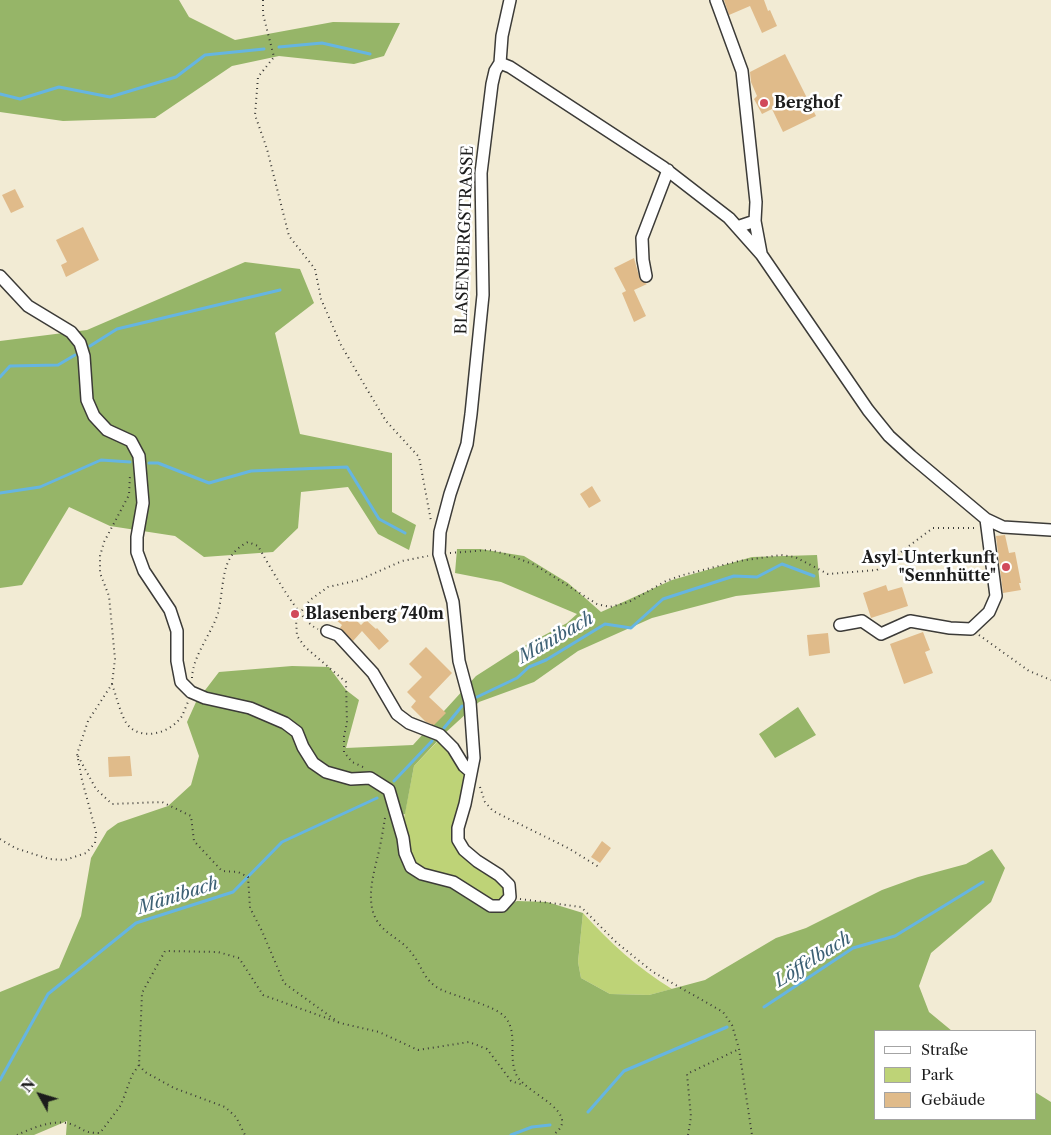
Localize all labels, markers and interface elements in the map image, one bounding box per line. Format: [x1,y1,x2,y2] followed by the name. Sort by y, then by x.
[774,93,840,113] place label: Berghof
[758,97,770,109] marker: Berghof
[452,145,478,335] street label: BLASENBERGSTRASSE
[862,548,996,586] place label: Asyl-Unterkunft "Sennhütte"
[1000,561,1012,573] marker: Asyl-Unterkunft "Sennhütte"
[305,604,444,624] place label: Blasenberg 740m
[289,608,301,620] marker: Blasenberg 740m
[514,608,598,668] water label: Mänibach
[135,873,221,919] water label: Mänibach
[770,928,856,992] water label: Löffelbach
[874,1030,1036,1120] legend
[921,1040,968,1059] text: Straße
[921,1065,954,1084] text: Park
[15,1070,65,1120] north arrow
[18,1075,39,1096] text: N
[921,1090,985,1109] text: Gebäude

